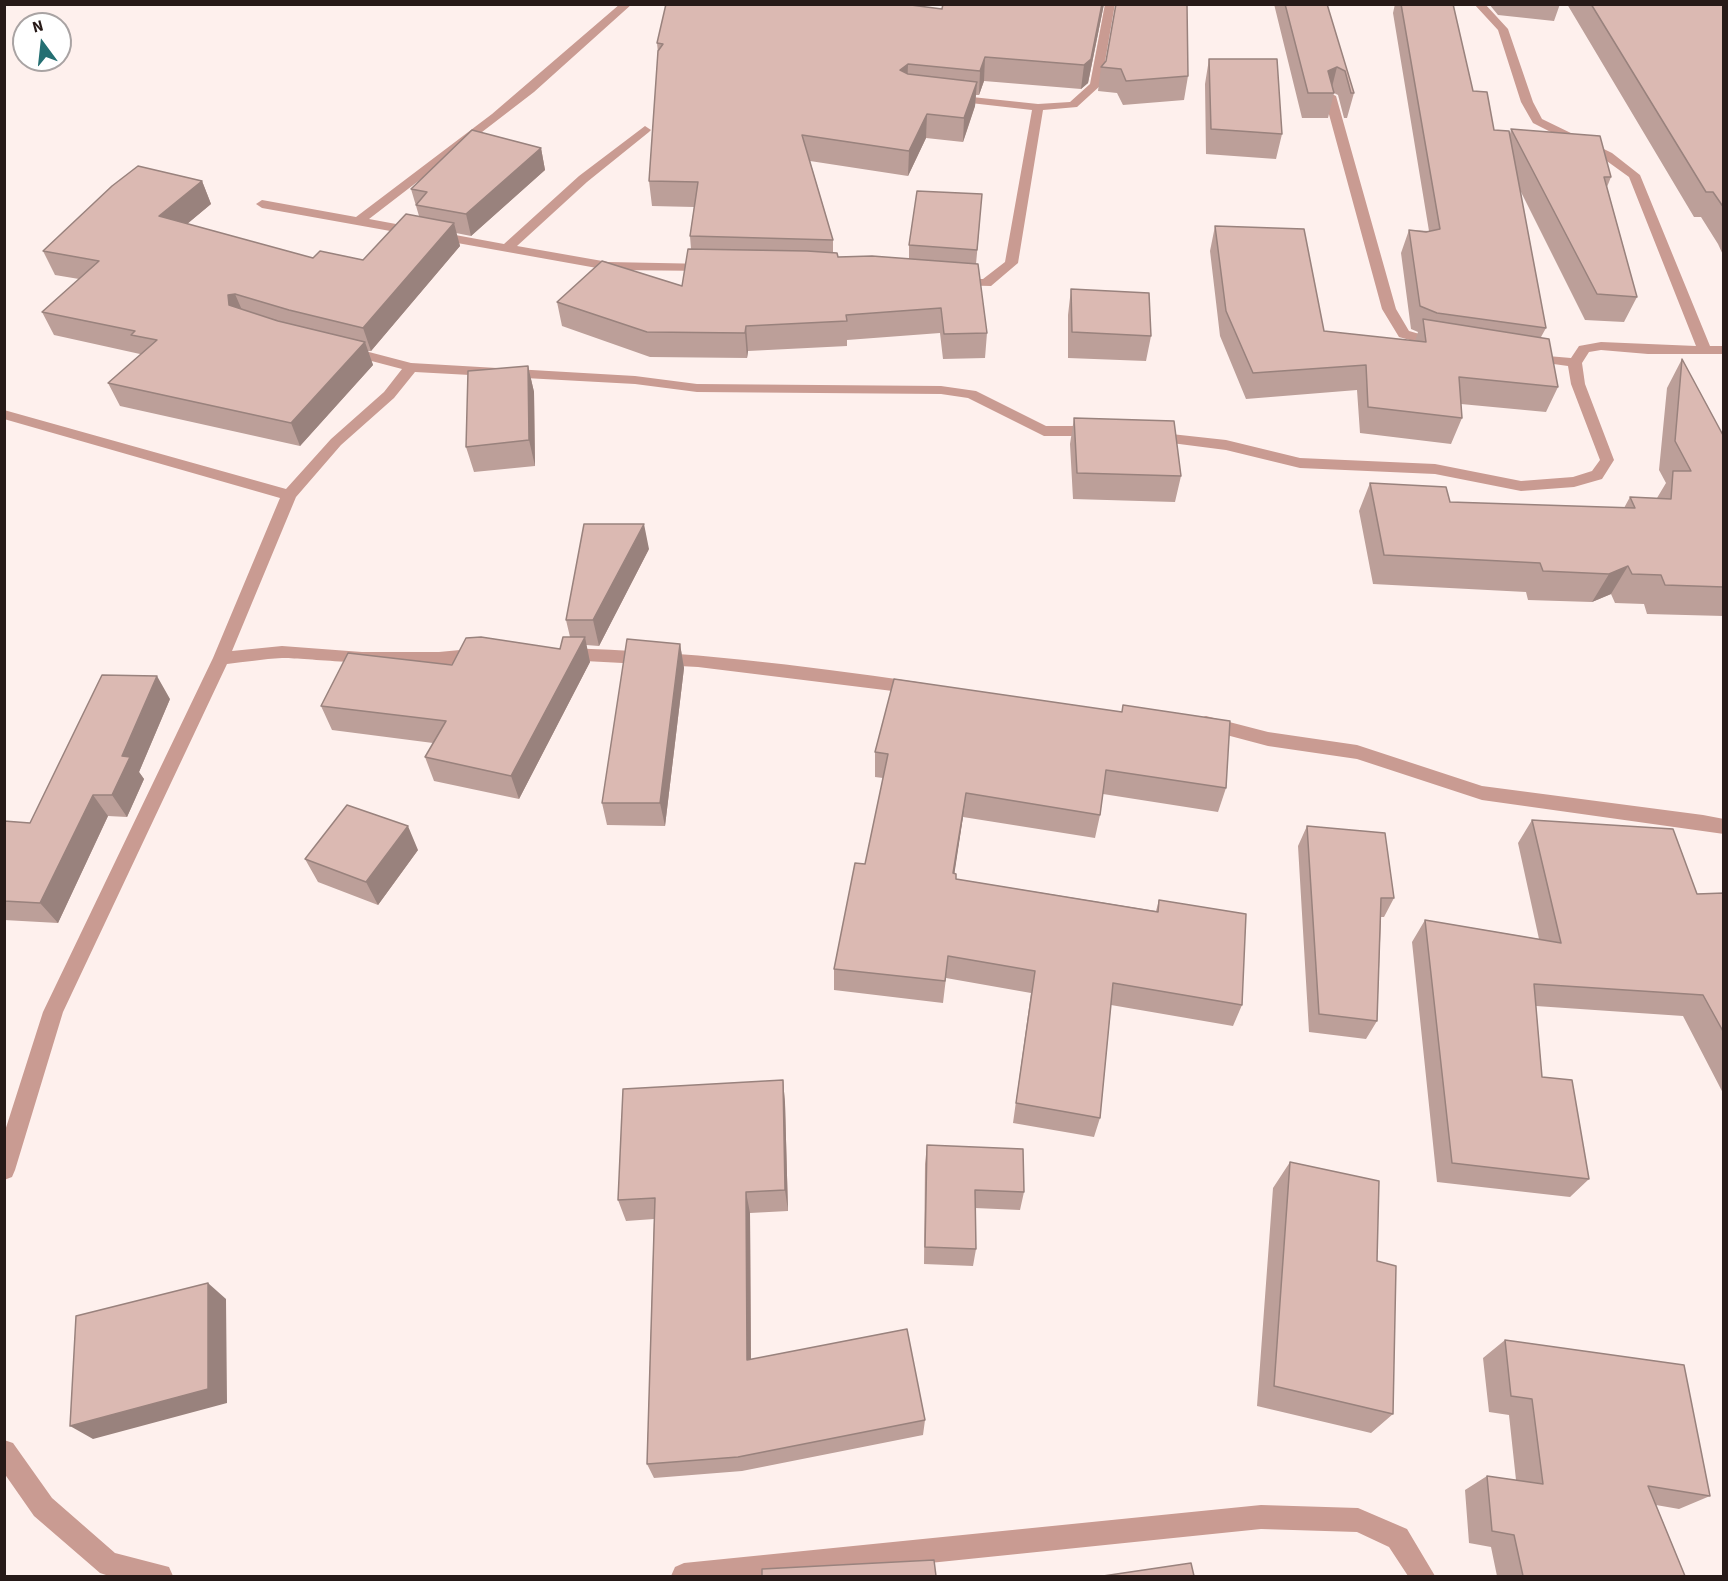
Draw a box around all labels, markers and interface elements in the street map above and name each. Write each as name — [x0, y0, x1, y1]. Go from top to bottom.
north arrow — [12, 12, 72, 72]
text: N — [30, 15, 46, 39]

